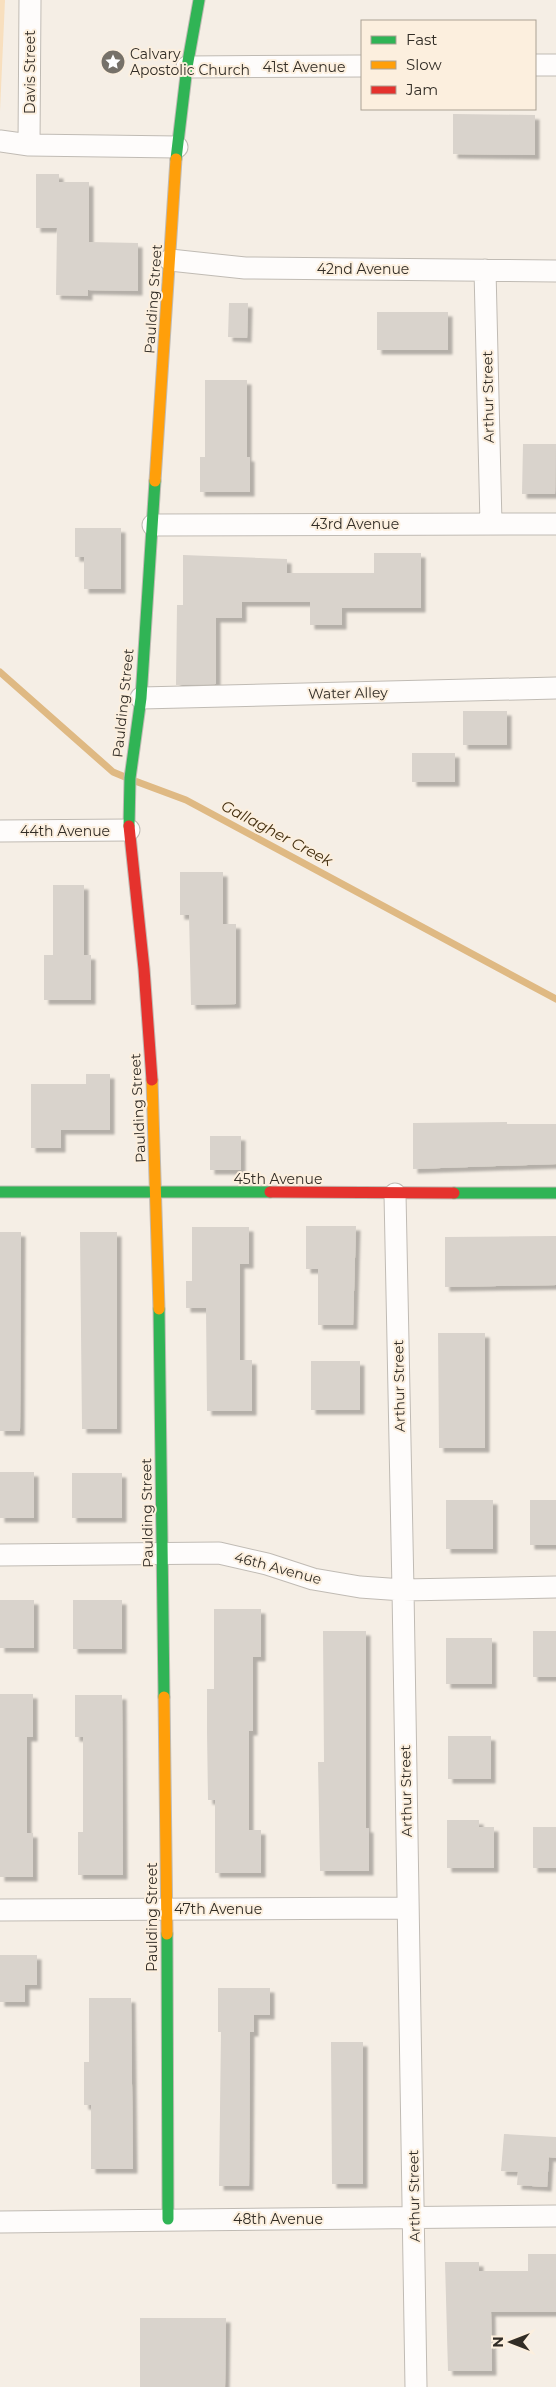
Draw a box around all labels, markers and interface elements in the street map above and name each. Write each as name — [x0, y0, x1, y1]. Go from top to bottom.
legend — [361, 20, 536, 110]
street label: Davis Street — [21, 30, 39, 114]
text: Fast — [406, 30, 437, 49]
place label: Calvary Apostolic Church — [130, 45, 250, 79]
place icon: Calvary Apostolic Church — [100, 49, 126, 75]
text: Slow — [406, 55, 442, 74]
street label: 41st Avenue — [263, 58, 345, 76]
text: Jam — [405, 80, 438, 99]
street label: Paulding Street — [140, 243, 166, 354]
street label: 42nd Avenue — [317, 260, 409, 278]
street label: Arthur Street — [478, 351, 498, 443]
street label: 43rd Avenue — [311, 515, 399, 533]
street label: Paulding Street — [108, 647, 138, 758]
street label: Water Alley — [308, 683, 388, 703]
water label: Gallagher Creek — [218, 796, 337, 871]
street label: 44th Avenue — [20, 822, 110, 840]
street label: Paulding Street — [126, 1053, 150, 1163]
street label: 45th Avenue — [234, 1170, 322, 1188]
street label: Arthur Street — [389, 1340, 409, 1432]
street label: Paulding Street — [137, 1458, 157, 1568]
street label: 46th Avenue — [232, 1548, 324, 1588]
street label: Arthur Street — [396, 1745, 416, 1837]
street label: Paulding Street — [143, 1862, 161, 1972]
street label: 47th Avenue — [174, 1900, 262, 1918]
street label: Arthur Street — [404, 2150, 424, 2242]
street label: 48th Avenue — [233, 2210, 323, 2228]
north arrow — [486, 2317, 536, 2367]
text: N — [489, 2336, 507, 2348]

